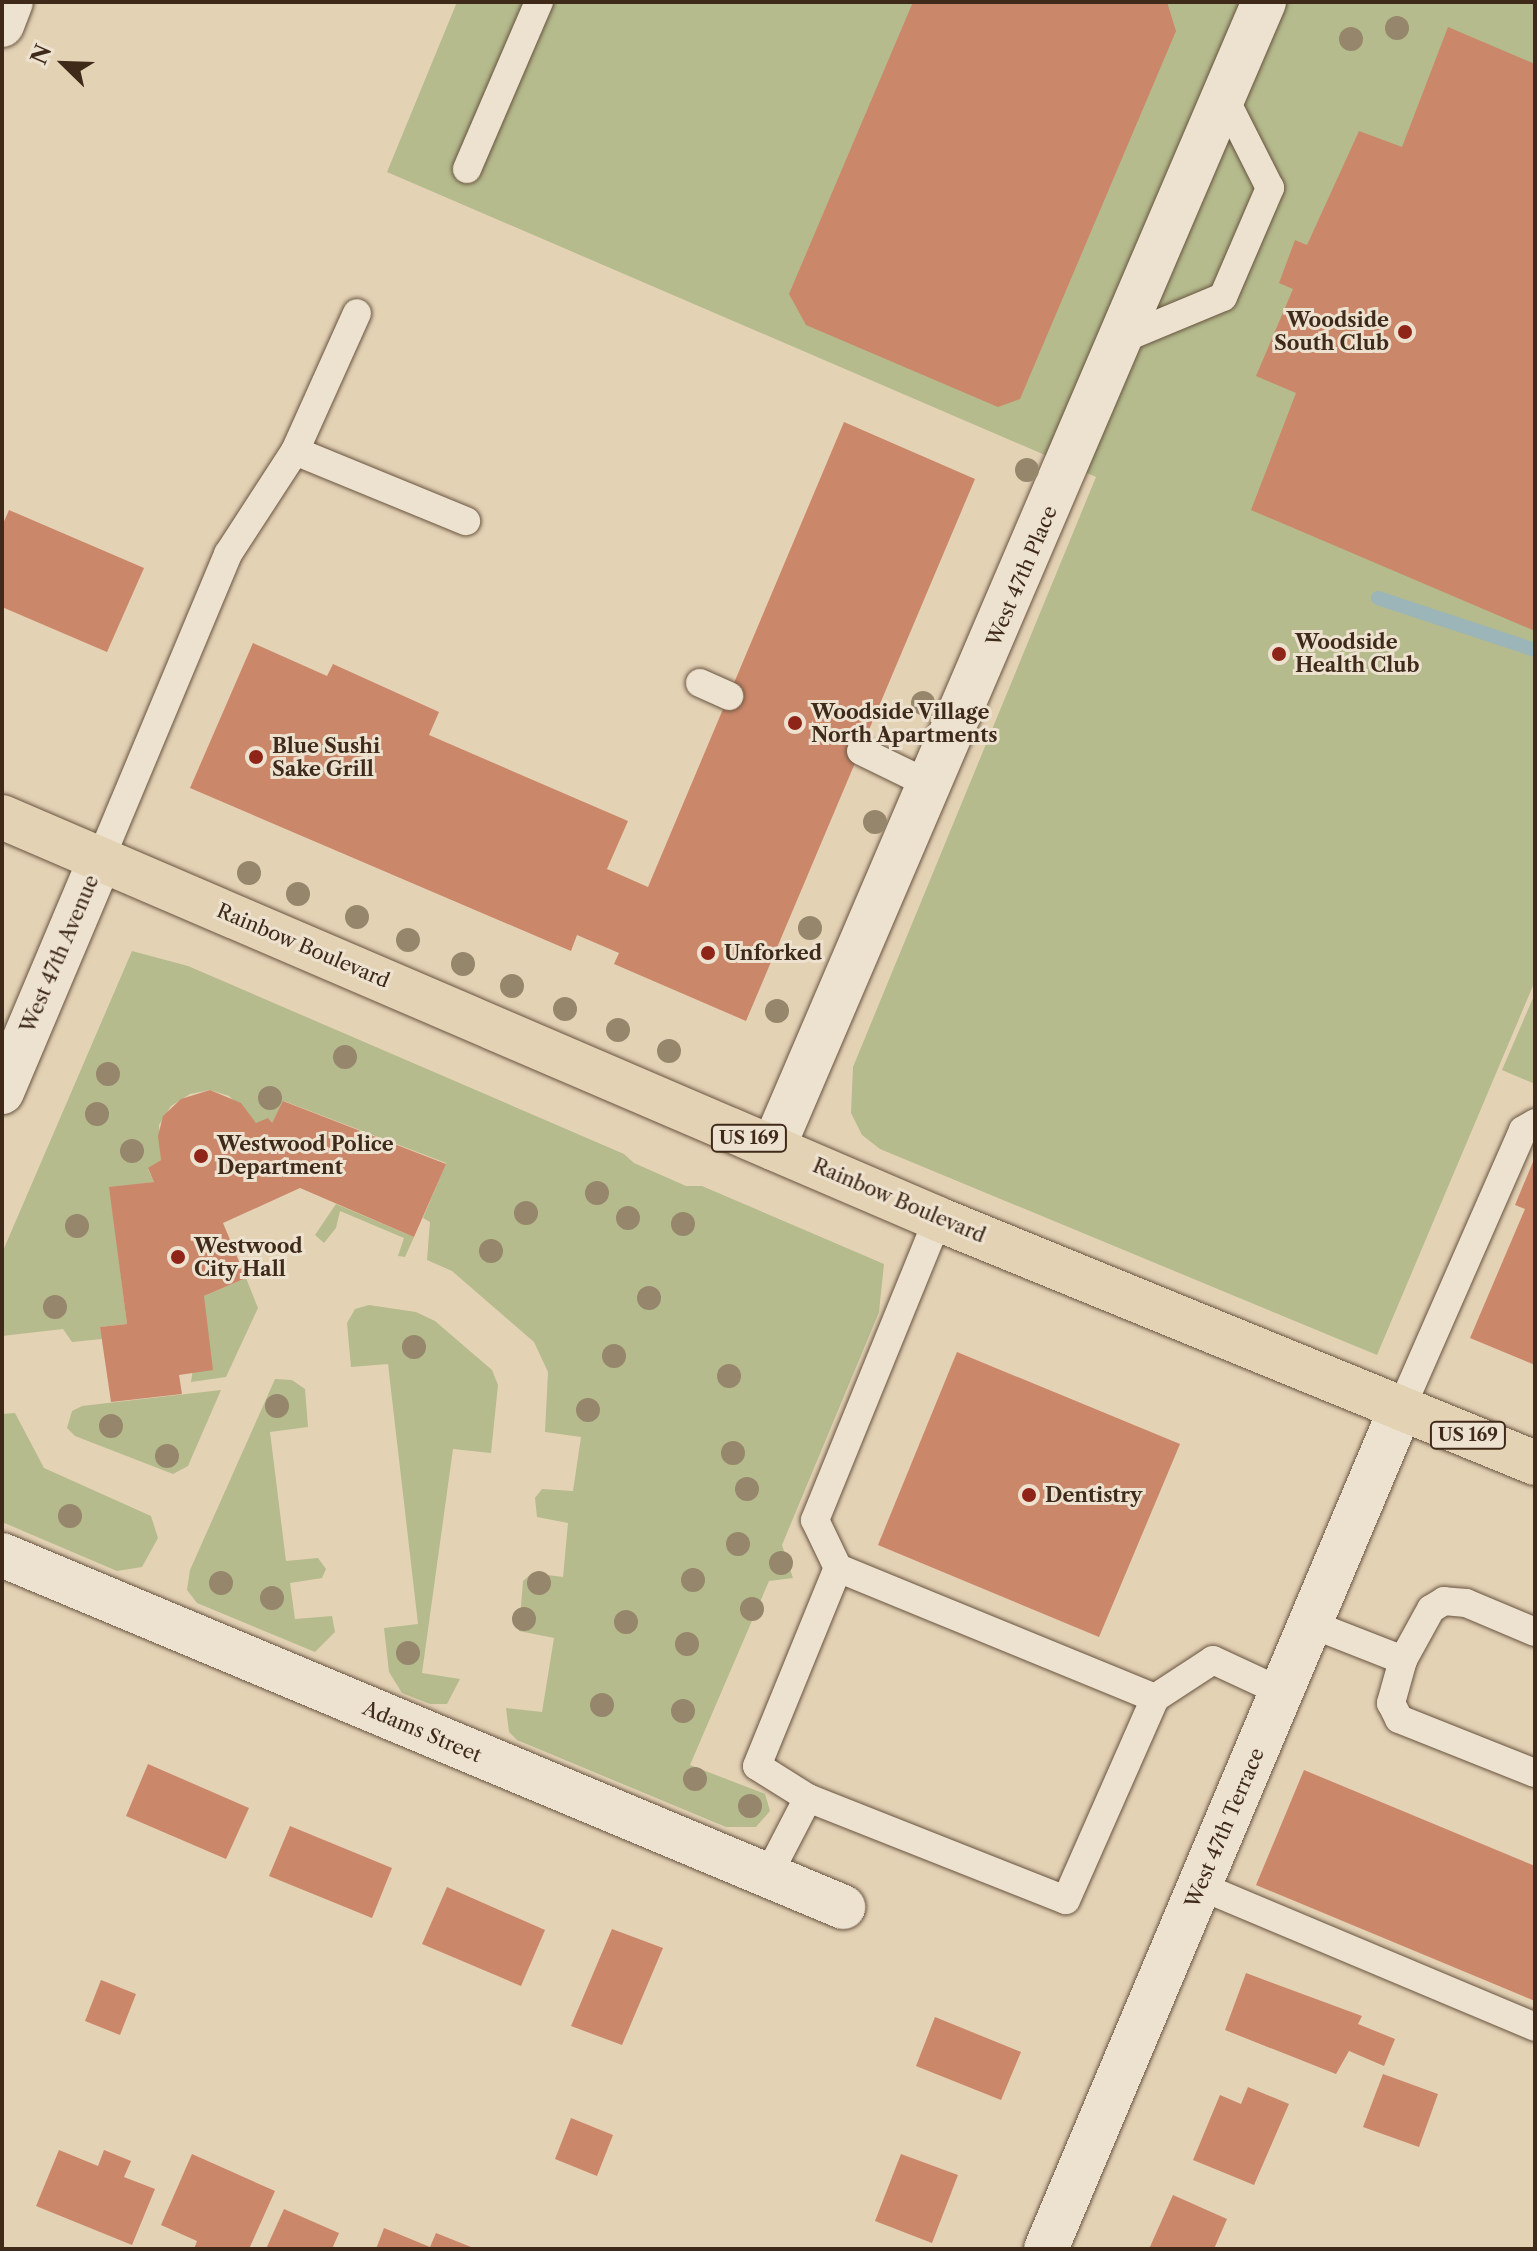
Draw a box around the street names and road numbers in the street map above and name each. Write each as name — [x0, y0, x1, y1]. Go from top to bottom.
street label: West 47th Place — [982, 502, 1062, 650]
street label: West 47th Avenue — [16, 871, 104, 1037]
street label: Rainbow Boulevard — [213, 899, 393, 993]
road number: US 169 — [709, 1124, 789, 1152]
street label: Rainbow Boulevard — [809, 1154, 989, 1248]
road number: US 169 — [1428, 1421, 1508, 1449]
street label: Adams Street — [359, 1696, 485, 1768]
street label: West 47th Terrace — [1180, 1744, 1270, 1912]

